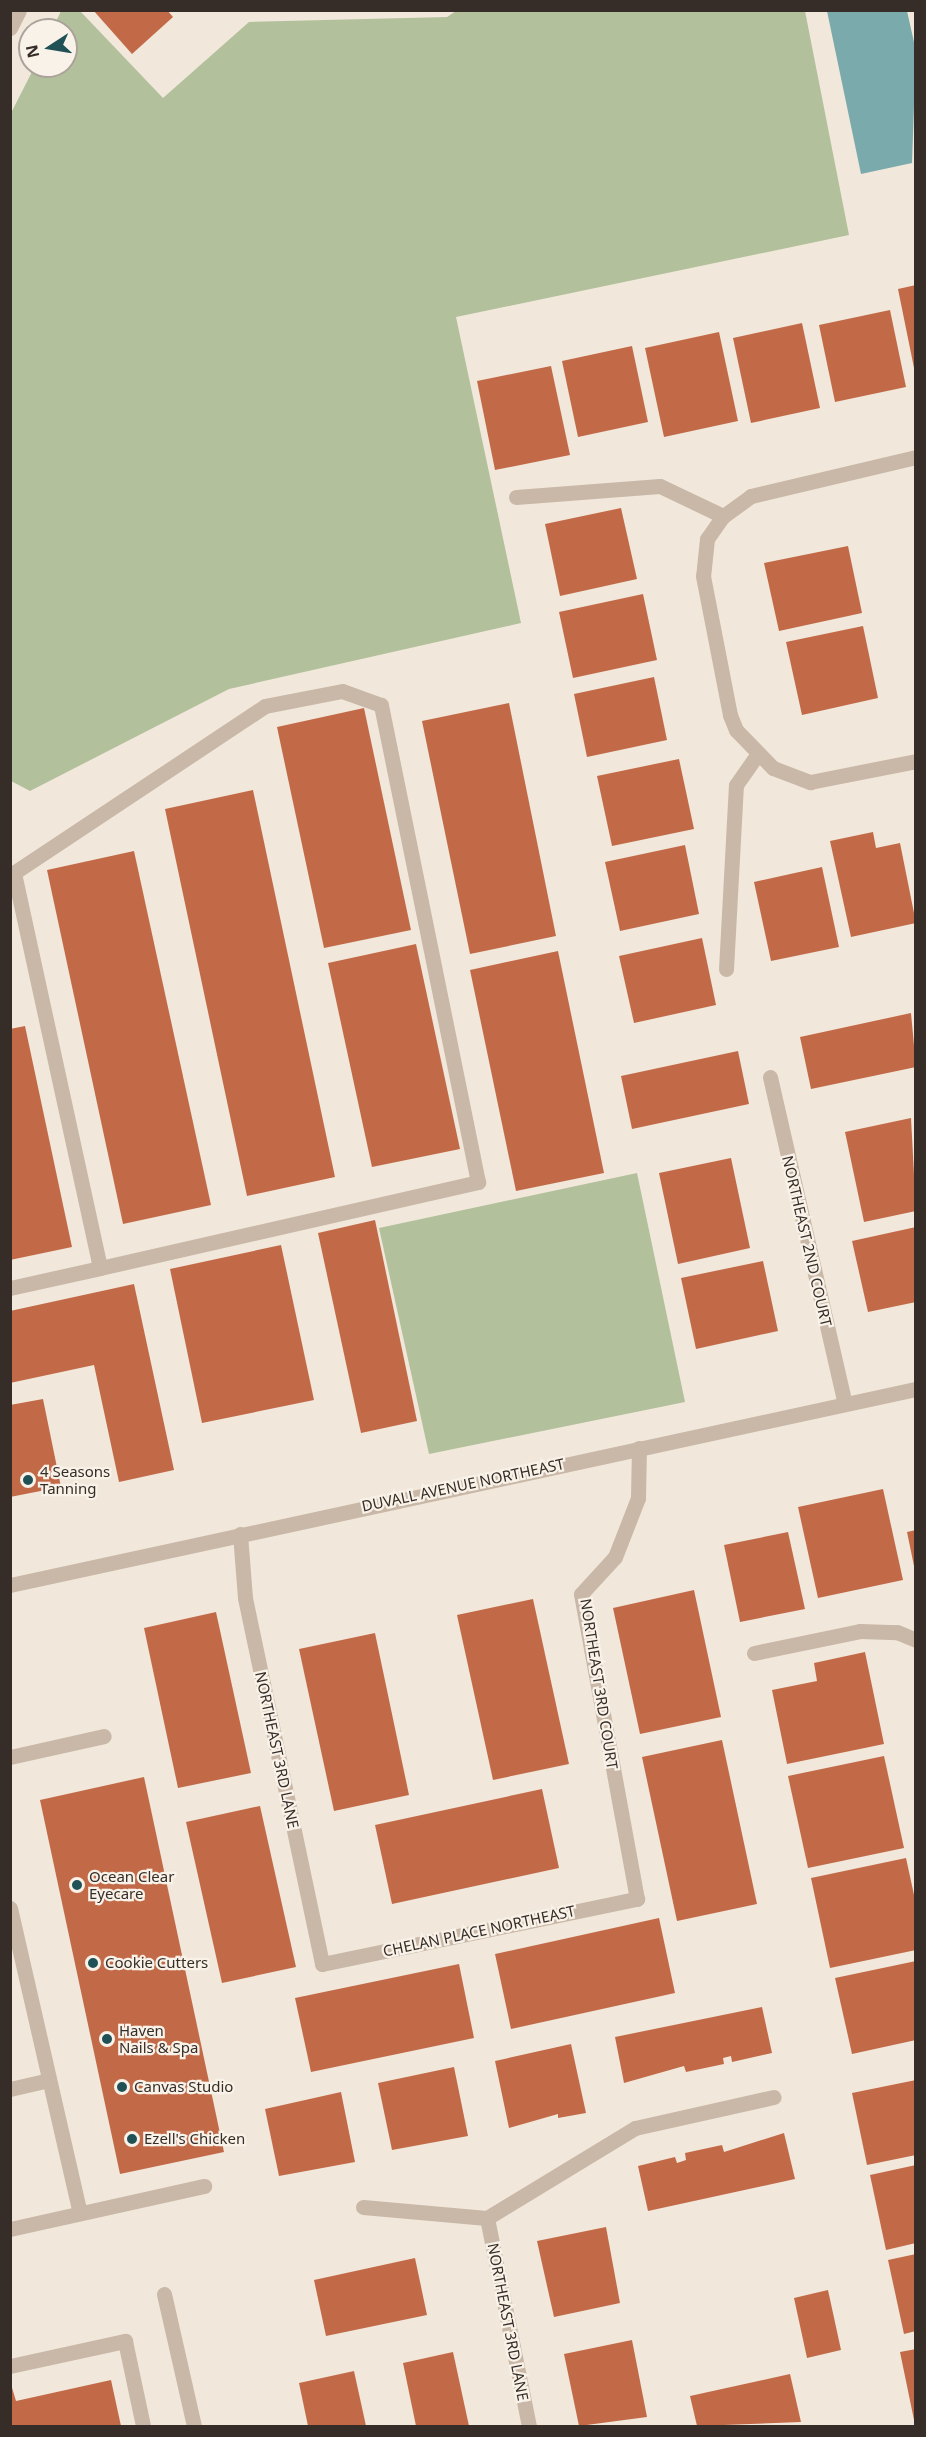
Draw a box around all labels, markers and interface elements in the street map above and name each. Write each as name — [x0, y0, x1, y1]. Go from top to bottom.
north arrow — [18, 18, 78, 78]
text: N — [20, 43, 44, 60]
street label: NORTHEAST 2ND COURT — [779, 1154, 835, 1328]
street label: DUVALL AVENUE NORTHEAST — [360, 1455, 566, 1515]
place label: 4 Seasons Tanning — [40, 1462, 110, 1497]
marker: 4 Seasons Tanning — [21, 1473, 35, 1487]
street label: NORTHEAST 3RD COURT — [577, 1597, 621, 1771]
street label: NORTHEAST 3RD LANE — [252, 1670, 302, 1830]
place label: Ocean Clear Eyecare — [89, 1867, 174, 1902]
marker: Ocean Clear Eyecare — [70, 1878, 84, 1892]
street label: CHELAN PLACE NORTHEAST — [381, 1902, 577, 1960]
place label: Cookie Cutters — [105, 1954, 208, 1972]
marker: Cookie Cutters — [86, 1956, 100, 1970]
place label: Haven Nails & Spa — [119, 2021, 198, 2056]
marker: Haven Nails & Spa — [100, 2032, 114, 2046]
place label: Canvas Studio — [134, 2078, 233, 2096]
marker: Canvas Studio — [115, 2080, 129, 2094]
place label: Ezell's Chicken — [144, 2130, 245, 2148]
marker: Ezell's Chicken — [125, 2132, 139, 2146]
street label: NORTHEAST 3RD LANE — [484, 2242, 532, 2402]

